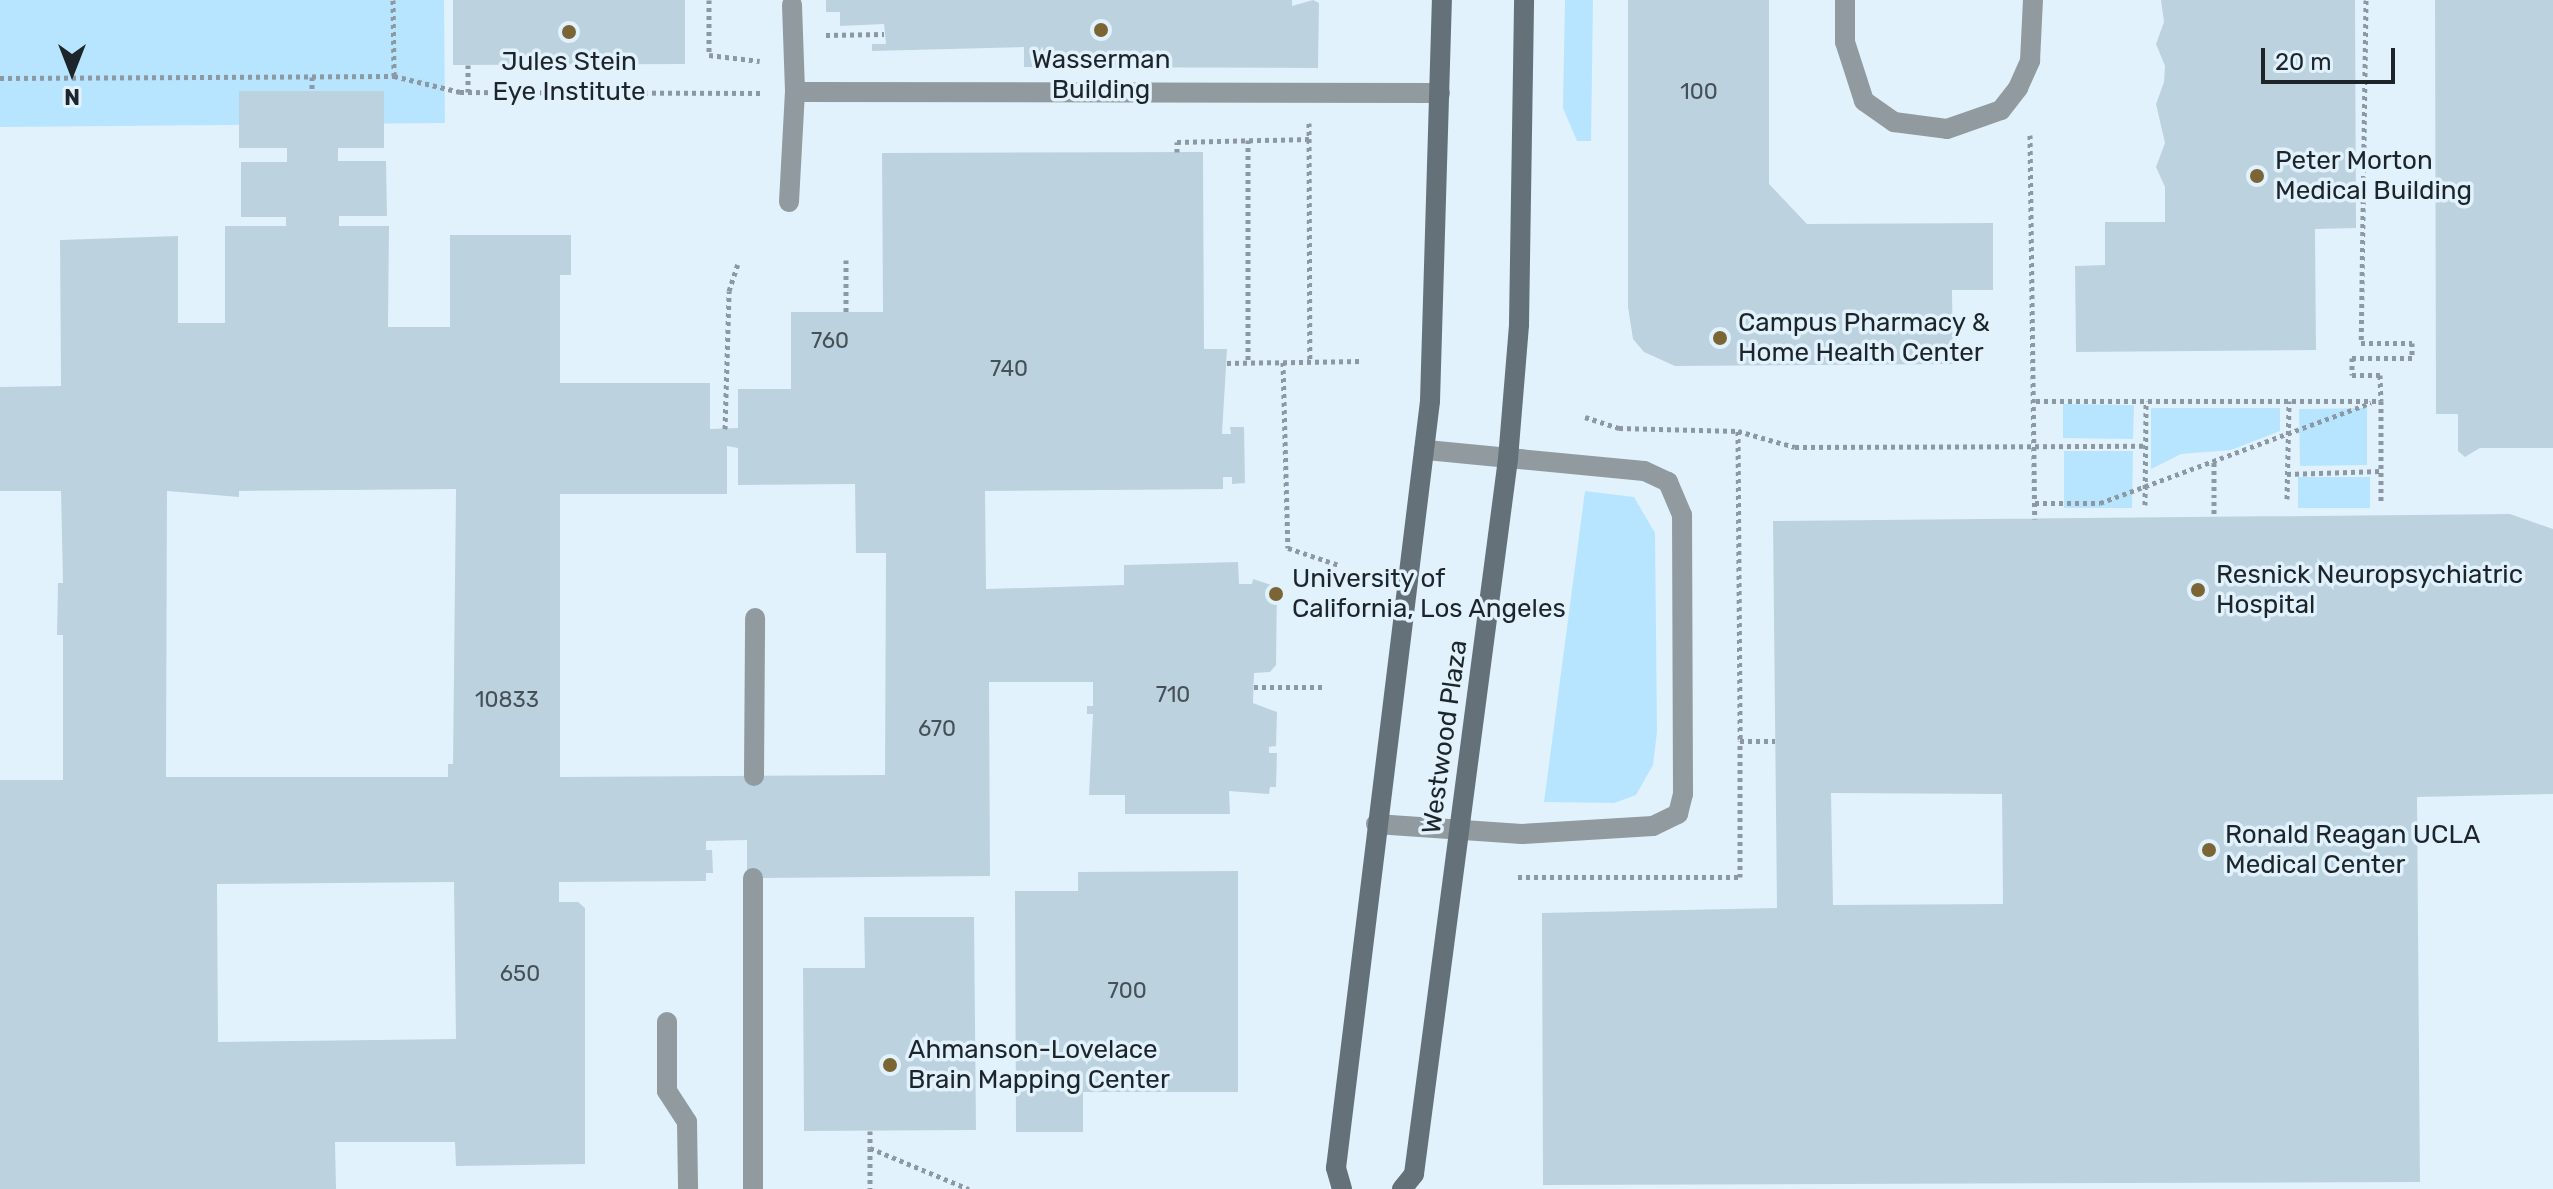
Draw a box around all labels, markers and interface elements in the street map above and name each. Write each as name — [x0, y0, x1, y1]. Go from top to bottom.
marker: Wasserman Building — [1090, 19, 1112, 41]
marker: Jules Stein Eye Institute — [558, 21, 580, 43]
north arrow — [32, 32, 112, 112]
scale bar — [2265, 32, 2399, 82]
place label: Wasserman Building — [1032, 44, 1170, 106]
place label: Jules Stein Eye Institute — [492, 46, 646, 108]
text: 20 m — [2275, 48, 2332, 76]
house number: 100 — [1680, 79, 1718, 105]
text: N — [64, 83, 80, 110]
place label: Peter Morton Medical Building — [2275, 145, 2472, 206]
marker: Peter Morton Medical Building — [2246, 165, 2268, 187]
place label: Campus Pharmacy & Home Health Center — [1738, 307, 1991, 368]
marker: Campus Pharmacy & Home Health Center — [1709, 327, 1731, 349]
house number: 760 — [811, 328, 849, 354]
house number: 740 — [990, 356, 1028, 382]
place label: Resnick Neuropsychiatric Hospital — [2216, 559, 2523, 620]
place label: University of California, Los Angeles — [1292, 563, 1566, 624]
marker: Resnick Neuropsychiatric Hospital — [2187, 579, 2209, 601]
marker: University of California, Los Angeles — [1267, 585, 1285, 603]
street label: Westwood Plaza — [1416, 638, 1474, 836]
house number: 710 — [1156, 682, 1190, 708]
house number: 10833 — [475, 687, 539, 713]
house number: 670 — [918, 716, 956, 742]
place label: Ronald Reagan UCLA Medical Center — [2225, 819, 2480, 880]
marker: Ronald Reagan UCLA Medical Center — [2200, 841, 2218, 859]
house number: 650 — [500, 961, 540, 987]
house number: 700 — [1107, 978, 1147, 1004]
place label: Ahmanson-Lovelace Brain Mapping Center — [908, 1034, 1170, 1096]
marker: Ahmanson-Lovelace Brain Mapping Center — [879, 1054, 901, 1076]

